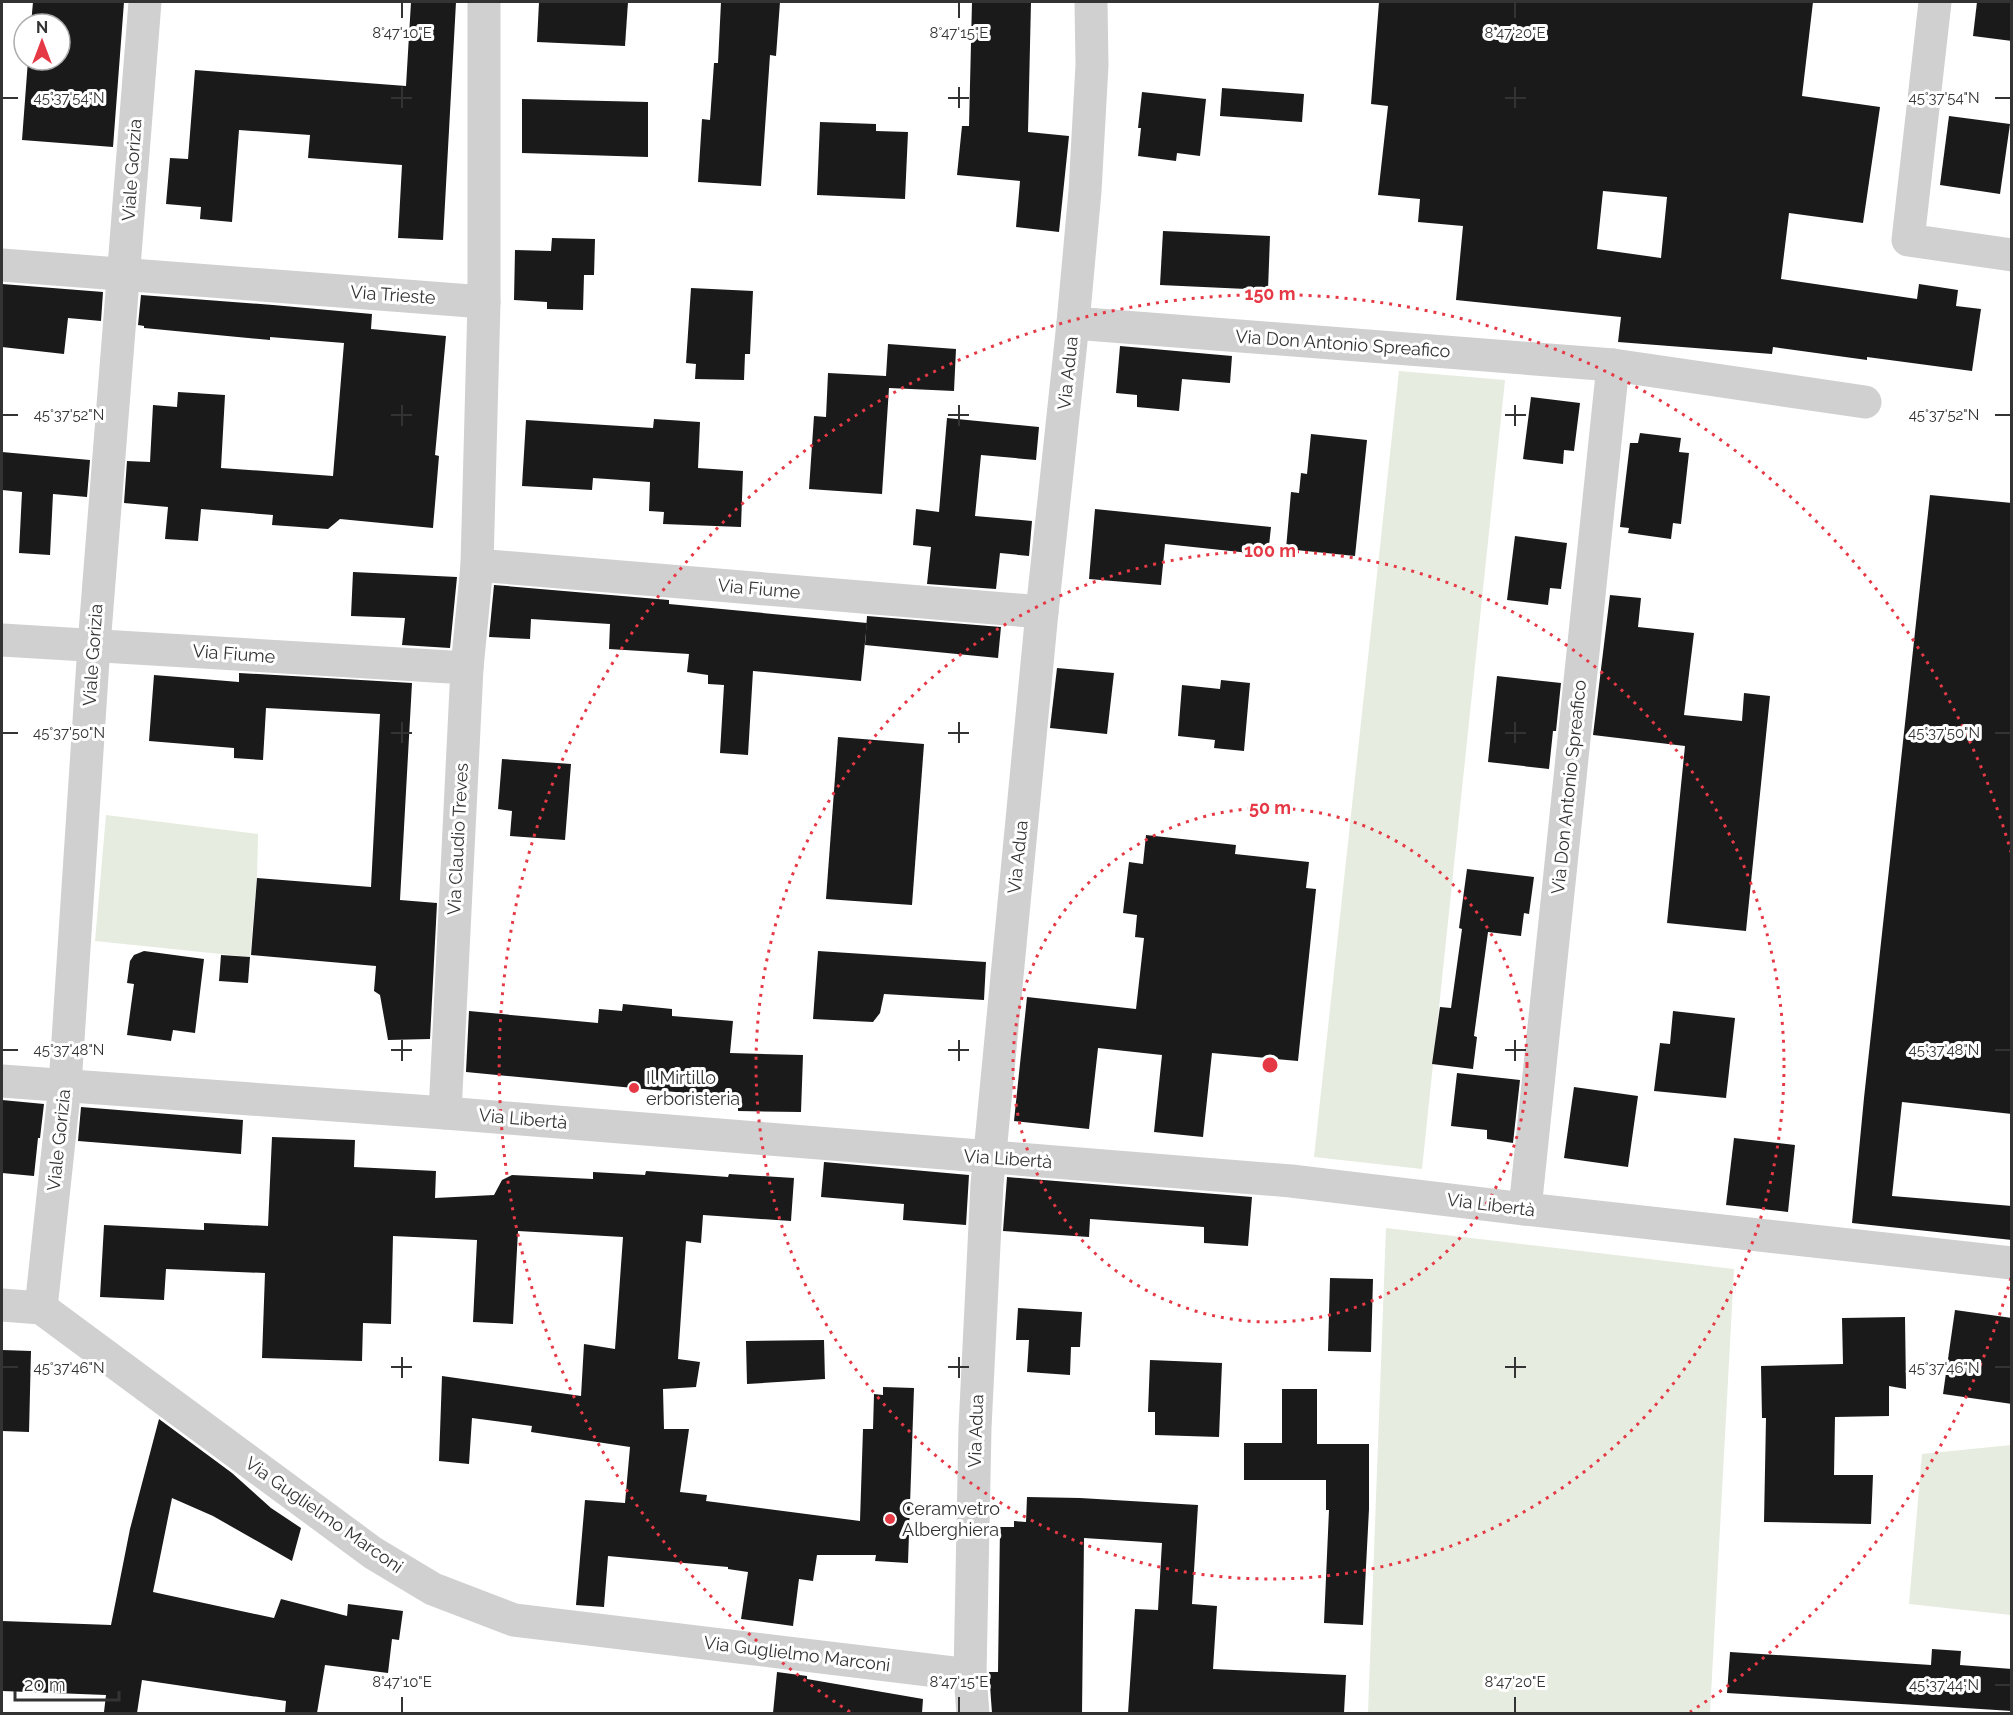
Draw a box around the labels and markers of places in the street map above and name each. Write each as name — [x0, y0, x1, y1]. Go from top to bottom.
centre of rings — [1260, 1055, 1280, 1075]
place label: Il Mirtillo erboristeria — [646, 1067, 740, 1109]
marker: Il Mirtillo erboristeria — [627, 1081, 641, 1095]
place label: Ceramvetro Alberghiera — [902, 1498, 1000, 1540]
marker: Ceramvetro Alberghiera — [883, 1512, 897, 1526]

